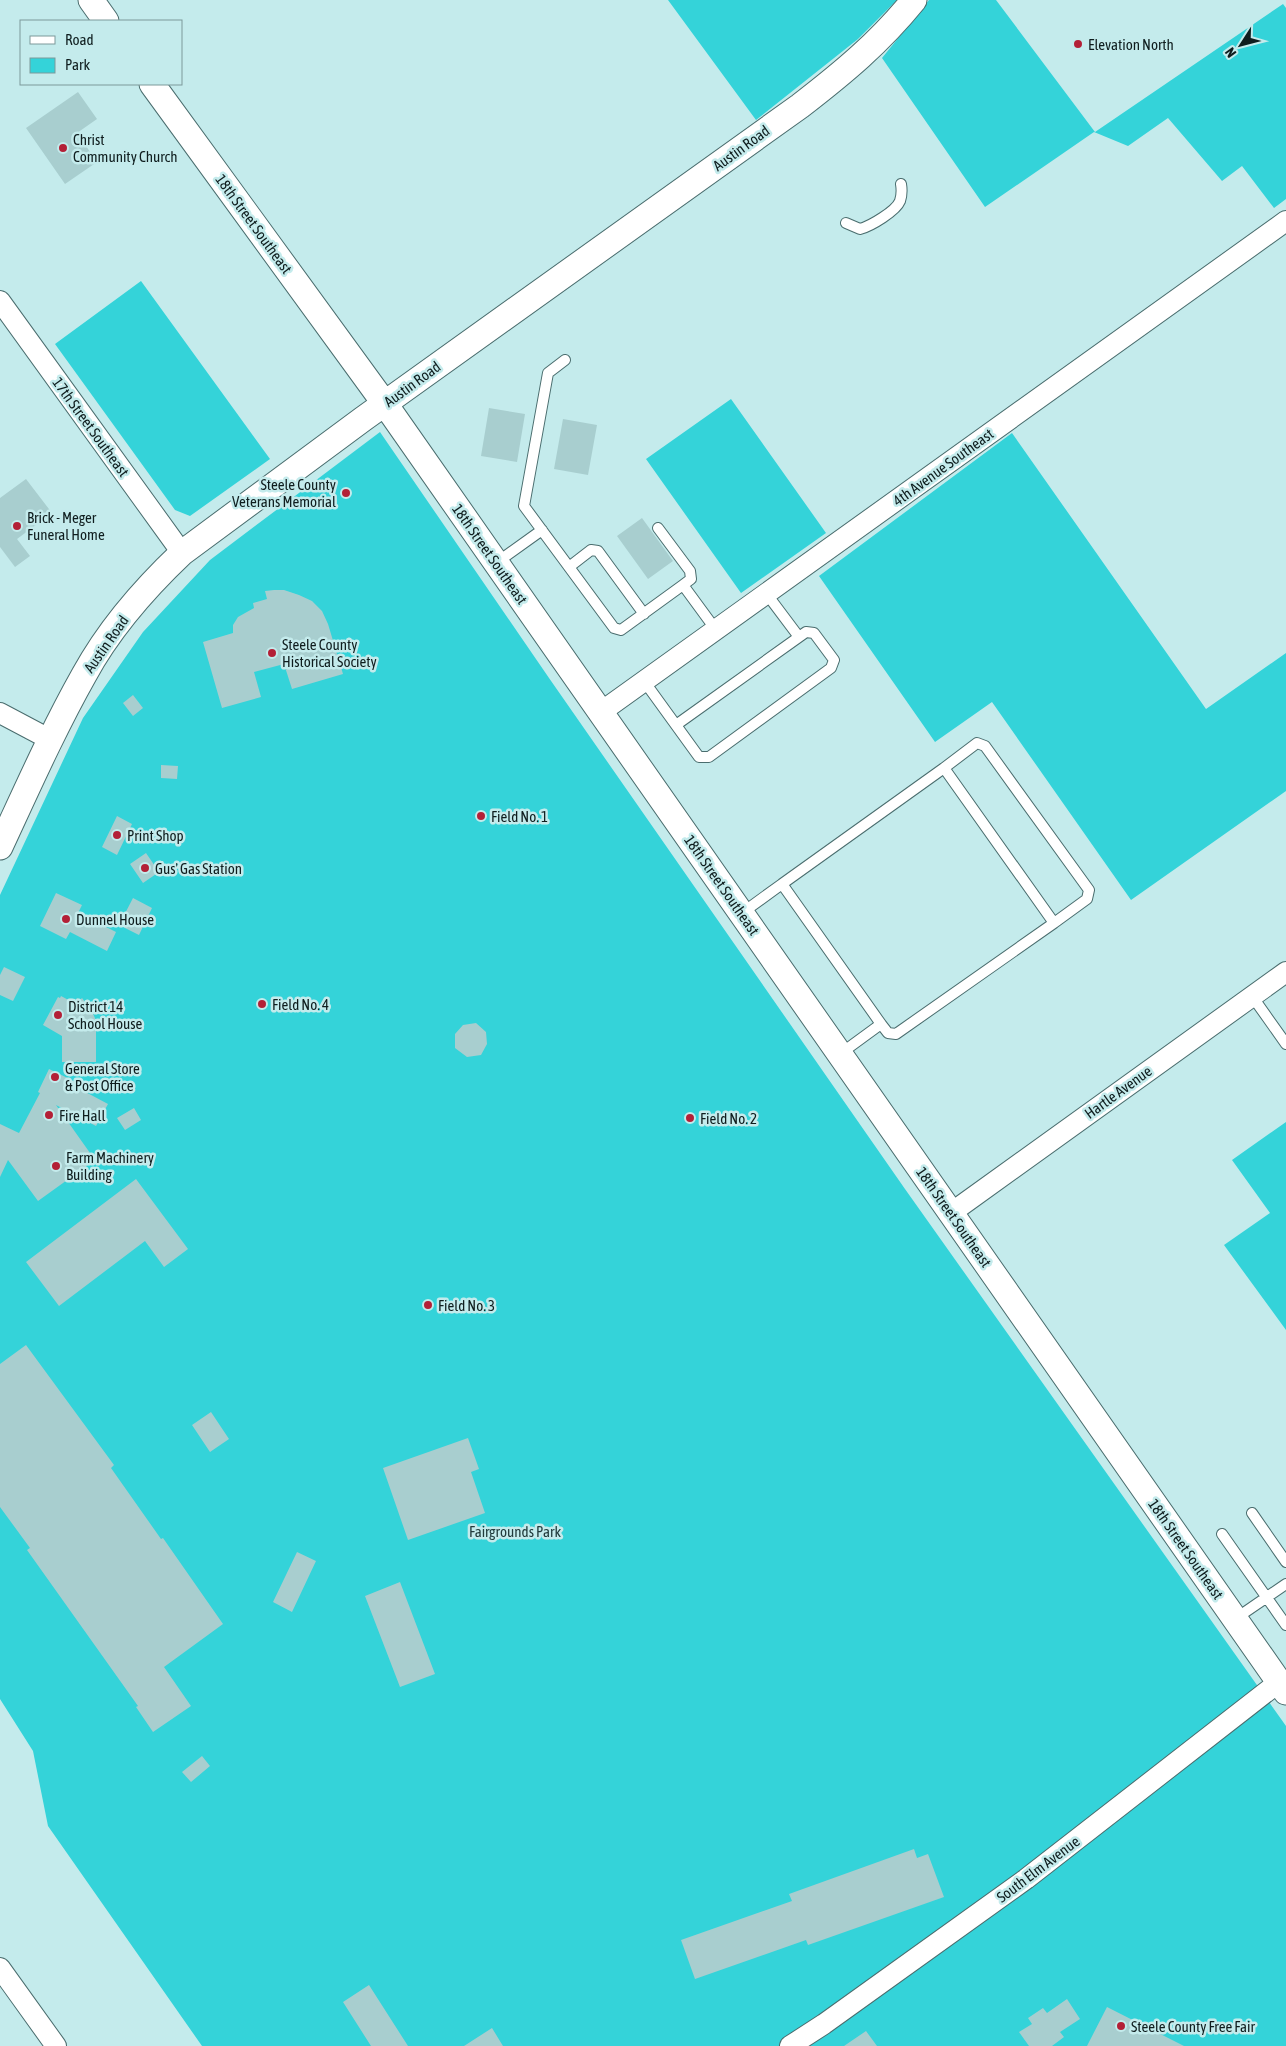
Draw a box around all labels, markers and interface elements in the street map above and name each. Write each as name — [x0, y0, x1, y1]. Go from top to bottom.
legend — [20, 20, 182, 85]
north arrow — [1216, 20, 1266, 70]
text: Road — [65, 31, 94, 48]
place label: Elevation North — [1088, 36, 1174, 53]
marker: Elevation North — [1072, 38, 1084, 50]
text: N — [1222, 45, 1239, 61]
text: Park — [65, 56, 90, 73]
street label: Austin Road — [709, 122, 773, 174]
place label: Christ Community Church — [73, 131, 177, 165]
marker: Christ Community Church — [57, 142, 69, 154]
street label: 18th Street Southeast — [212, 171, 296, 277]
street label: Austin Road — [380, 358, 444, 410]
street label: 17th Street Southeast — [49, 374, 133, 480]
street label: 4th Avenue Southeast — [890, 425, 996, 509]
place label: Steele County Veterans Memorial — [232, 476, 336, 510]
marker: Steele County Veterans Memorial — [340, 487, 352, 499]
street label: 18th Street Southeast — [449, 501, 531, 607]
place label: Brick - Meger Funeral Home — [27, 509, 105, 543]
marker: Brick - Meger Funeral Home — [11, 520, 23, 532]
street label: Austin Road — [80, 612, 132, 676]
place label: Steele County Historical Society — [282, 636, 377, 670]
marker: Steele County Historical Society — [266, 647, 278, 659]
place label: Field No. 1 — [491, 808, 548, 825]
marker: Field No. 1 — [475, 810, 487, 822]
place label: Print Shop — [127, 827, 184, 844]
marker: Print Shop — [111, 829, 123, 841]
street label: 18th Street Southeast — [681, 832, 763, 938]
place label: Gus' Gas Station — [155, 860, 242, 877]
marker: Gus' Gas Station — [139, 862, 151, 874]
place label: Dunnel House — [76, 911, 154, 928]
marker: Dunnel House — [60, 913, 72, 925]
place label: Field No. 4 — [272, 996, 329, 1013]
place label: District 14 School House — [68, 998, 143, 1032]
marker: Field No. 4 — [256, 998, 268, 1010]
marker: District 14 School House — [52, 1009, 64, 1021]
place label: General Store & Post Office — [65, 1060, 140, 1094]
street label: Hartle Avenue — [1081, 1062, 1155, 1122]
marker: General Store & Post Office — [49, 1071, 61, 1083]
place label: Fire Hall — [59, 1107, 105, 1124]
marker: Fire Hall — [43, 1109, 55, 1121]
place label: Field No. 2 — [700, 1110, 757, 1127]
marker: Field No. 2 — [684, 1112, 696, 1124]
place label: Farm Machinery Building — [66, 1149, 154, 1183]
marker: Farm Machinery Building — [50, 1160, 62, 1172]
street label: 18th Street Southeast — [913, 1164, 995, 1270]
place label: Field No. 3 — [438, 1297, 495, 1314]
marker: Field No. 3 — [422, 1299, 434, 1311]
street label: 18th Street Southeast — [1145, 1496, 1227, 1602]
park label: Fairgrounds Park — [469, 1523, 561, 1540]
street label: South Elm Avenue — [993, 1832, 1083, 1906]
place label: Steele County Free Fair — [1131, 2018, 1256, 2035]
marker: Steele County Free Fair — [1115, 2020, 1127, 2032]

